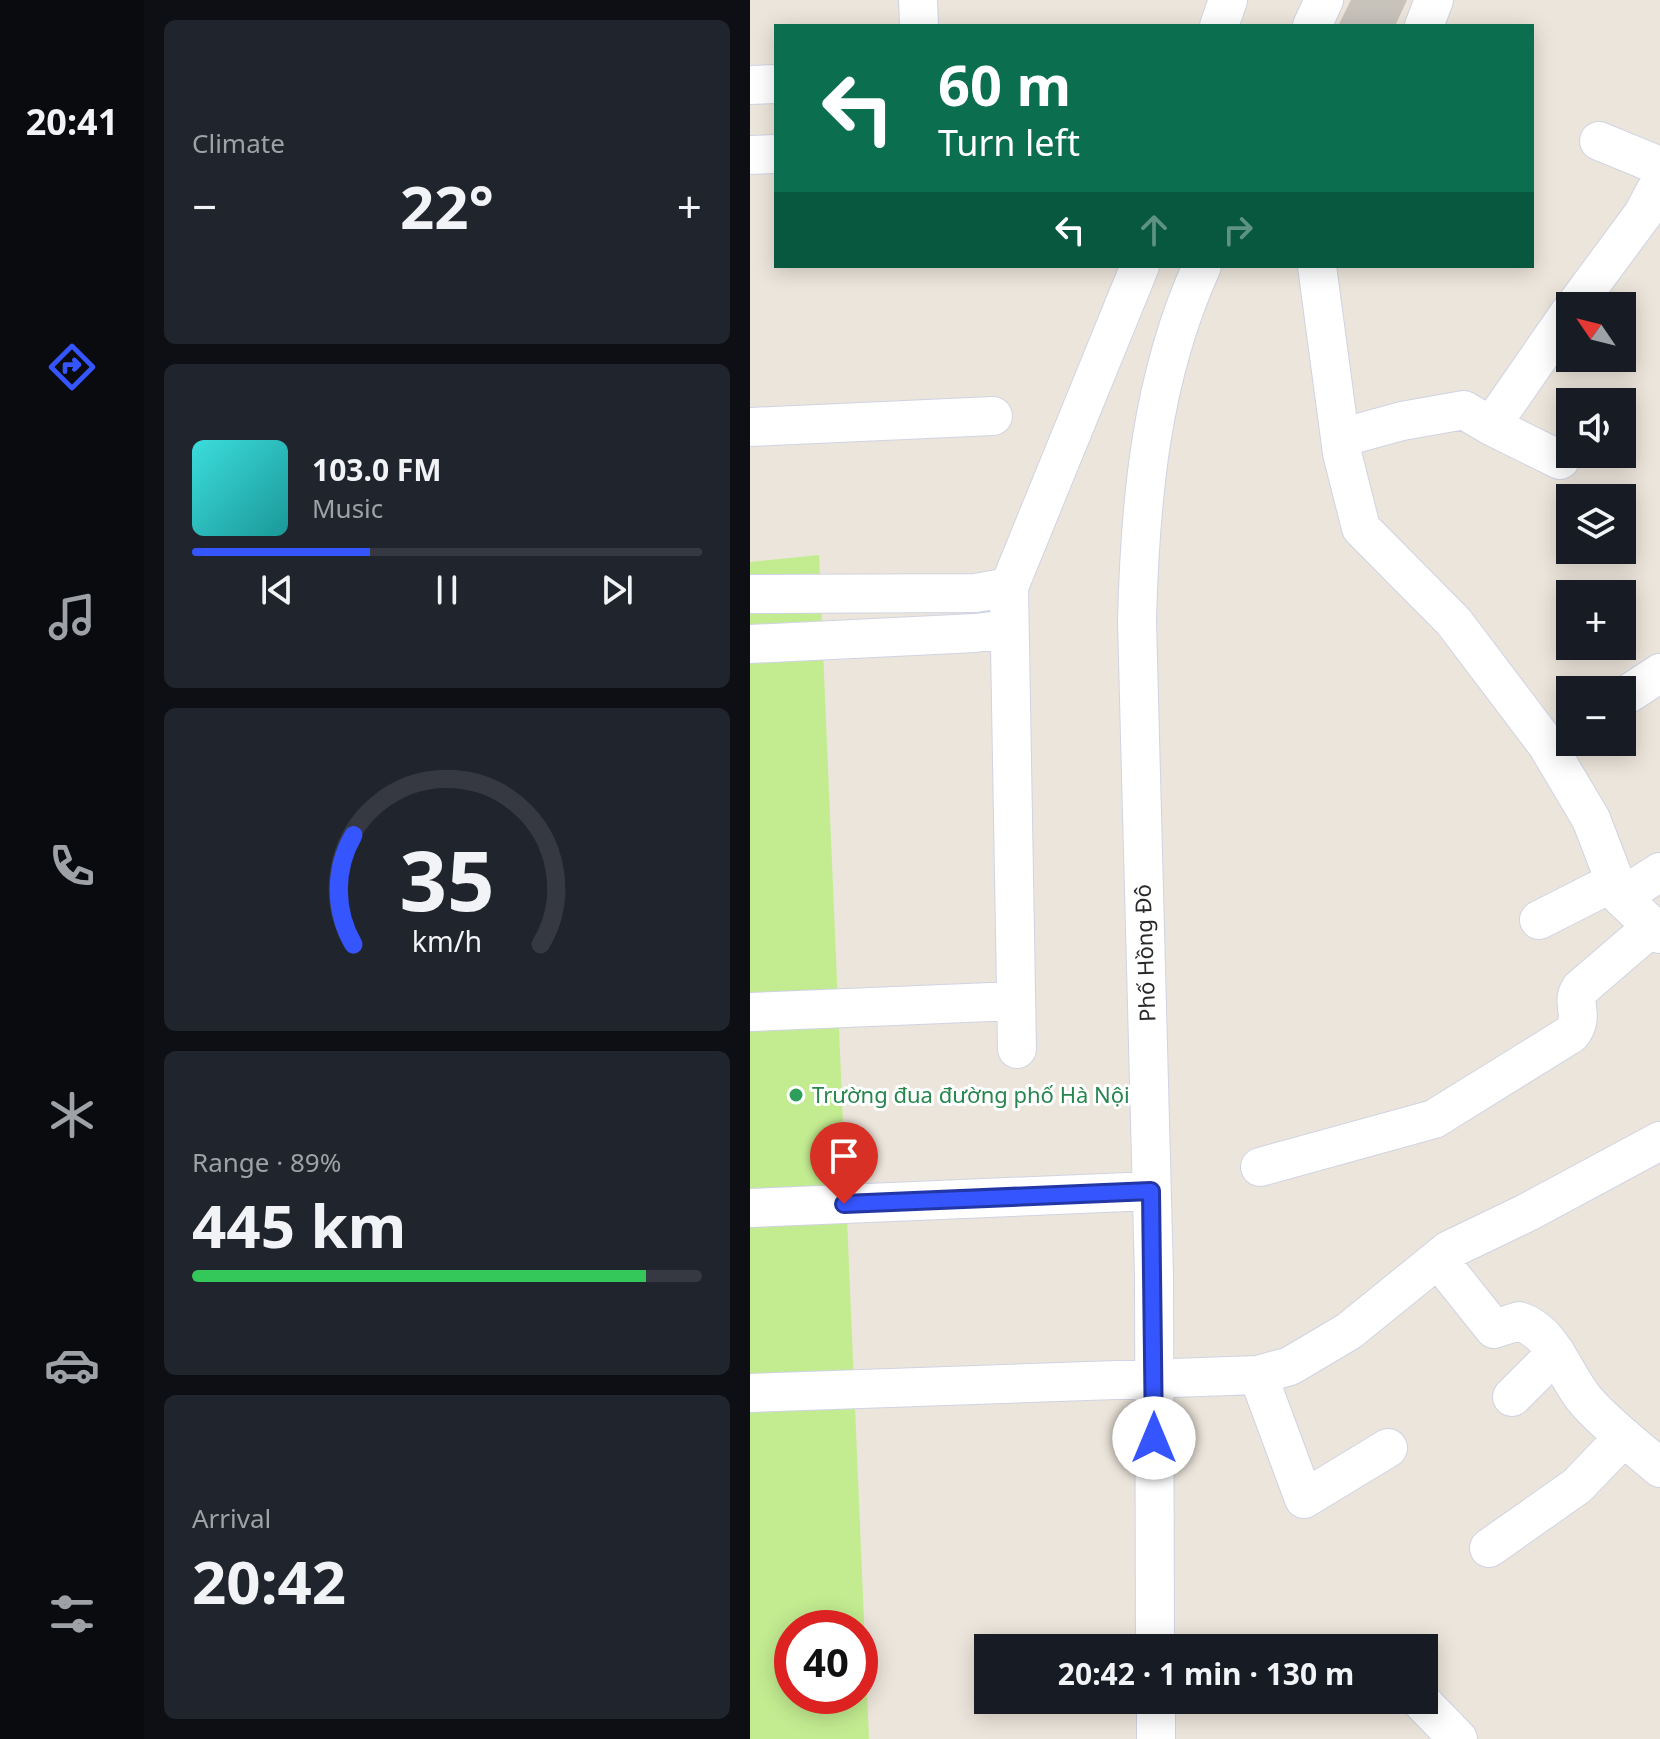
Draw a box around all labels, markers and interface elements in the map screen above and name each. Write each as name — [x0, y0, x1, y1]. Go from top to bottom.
text: 60 m — [938, 46, 1071, 122]
icon: left — [806, 56, 910, 160]
text: 20:41 — [26, 97, 118, 146]
text: Turn left — [938, 118, 1080, 167]
text: Climate — [192, 125, 285, 161]
text: 22° — [400, 165, 494, 247]
text: − — [192, 176, 217, 236]
text: + — [677, 176, 702, 236]
icon: left — [1048, 208, 1092, 252]
icon: ahead — [1132, 208, 1176, 252]
icon: right — [1216, 208, 1260, 252]
north arrow — [1556, 292, 1636, 372]
map controls — [1556, 292, 1636, 756]
icon: directions — [44, 339, 100, 395]
button: sound — [1556, 388, 1636, 468]
text: 103.0 FM — [312, 449, 442, 490]
button: layers — [1556, 484, 1636, 564]
text: Music — [312, 490, 383, 526]
icon: previous — [255, 568, 299, 612]
icon: pause — [425, 568, 469, 612]
icon: next — [595, 568, 639, 612]
button: + — [1556, 580, 1636, 660]
icon: music — [44, 589, 100, 645]
button: − — [1556, 676, 1636, 756]
text: 35 — [399, 822, 495, 935]
icon: phone — [44, 838, 100, 894]
street label: Phố Hồng Đô — [1127, 884, 1161, 1022]
text: km/h — [412, 922, 482, 961]
place label: Trường đua đường phố Hà Nội — [812, 1079, 1130, 1109]
marker: Trường đua đường phố Hà Nội — [787, 1086, 805, 1104]
icon: climate — [44, 1087, 100, 1143]
pin — [810, 1122, 878, 1204]
icon: arrive — [822, 1134, 866, 1178]
text: Range · 89% — [192, 1144, 341, 1180]
text: 445 km — [192, 1184, 406, 1266]
icon: car — [44, 1337, 100, 1393]
position arrow — [1112, 1396, 1196, 1480]
text: Arrival — [192, 1500, 271, 1536]
text: 20:42 — [192, 1540, 346, 1622]
icon: filters — [44, 1586, 100, 1642]
speed limit sign: 40 — [774, 1610, 878, 1714]
text: 20:42 · 1 min · 130 m — [1058, 1653, 1354, 1694]

